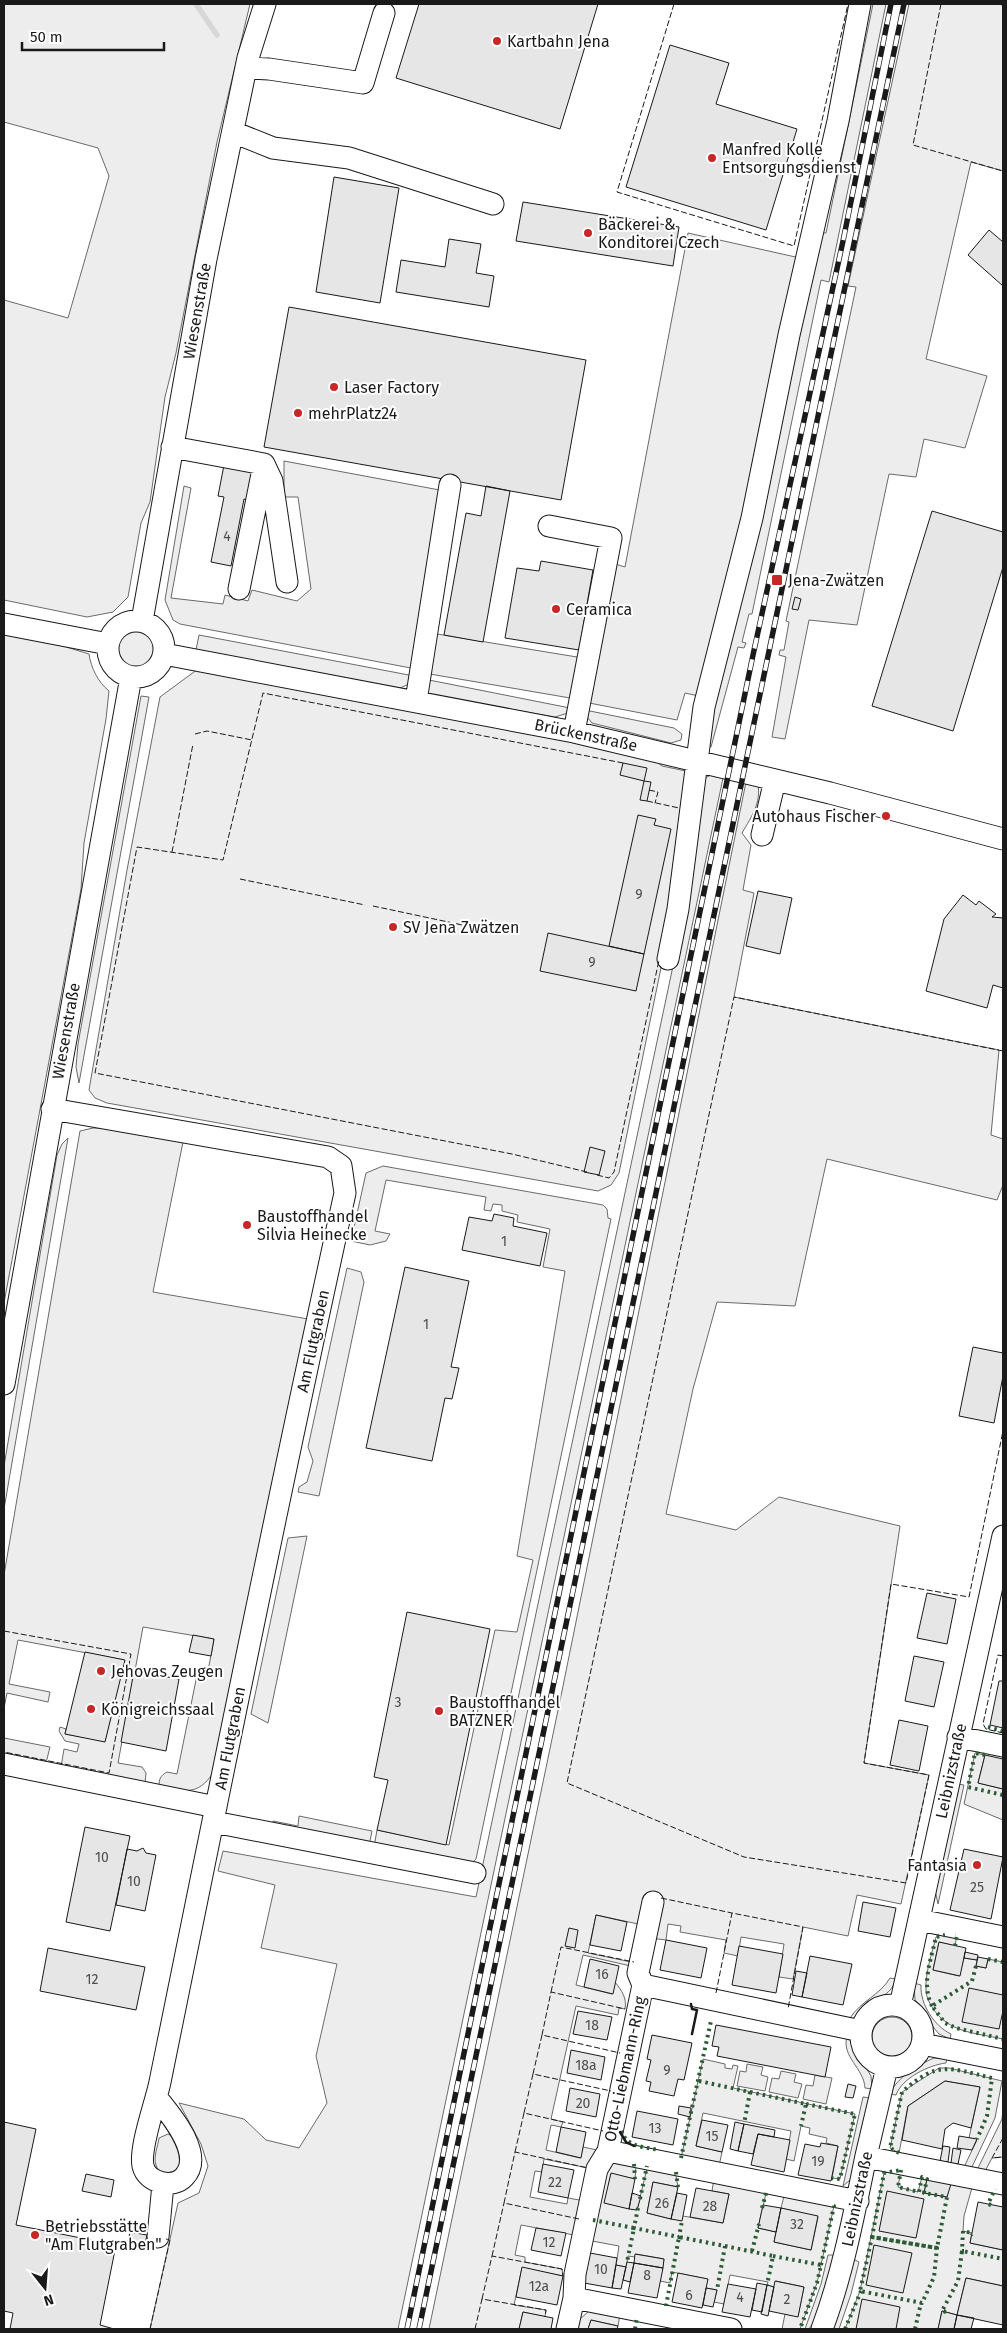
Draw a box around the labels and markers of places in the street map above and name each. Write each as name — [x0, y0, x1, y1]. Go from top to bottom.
place label: Kartbahn Jena — [507, 32, 610, 51]
marker: Kartbahn Jena — [491, 35, 503, 47]
place label: Manfred Kolle Entsorgungsdienst — [722, 140, 856, 177]
marker: Manfred Kolle Entsorgungsdienst — [706, 152, 718, 164]
place label: Bäckerei & Konditorei Czech — [598, 215, 720, 252]
marker: Bäckerei & Konditorei Czech — [582, 227, 594, 239]
place label: Laser Factory — [344, 378, 439, 397]
marker: Laser Factory — [328, 381, 340, 393]
place label: mehrPlatz24 — [308, 404, 398, 423]
marker: mehrPlatz24 — [292, 407, 304, 419]
place label: Jena-Zwätzen — [788, 571, 884, 590]
marker: Jena-Zwätzen — [770, 573, 784, 587]
place label: Ceramica — [566, 600, 632, 619]
marker: Ceramica — [550, 603, 562, 615]
place label: Autohaus Fischer — [752, 807, 877, 826]
marker: Autohaus Fischer — [880, 810, 892, 822]
place label: SV Jena Zwätzen — [403, 918, 519, 937]
marker: SV Jena Zwätzen — [387, 921, 399, 933]
place label: Baustoffhandel Silvia Heinecke — [257, 1207, 369, 1244]
marker: Baustoffhandel Silvia Heinecke — [241, 1219, 253, 1231]
place label: Jehovas Zeugen — [111, 1662, 223, 1681]
marker: Jehovas Zeugen — [95, 1665, 107, 1677]
place label: Baustoffhandel BATZNER — [449, 1693, 561, 1730]
place label: Königreichssaal — [101, 1700, 214, 1719]
marker: Königreichssaal — [85, 1703, 97, 1715]
marker: Baustoffhandel BATZNER — [433, 1705, 445, 1717]
place label: Fantasia — [907, 1856, 967, 1875]
marker: Fantasia — [971, 1859, 983, 1871]
place label: Betriebsstätte "Am Flutgraben" — [45, 2217, 162, 2254]
marker: Betriebsstätte "Am Flutgraben" — [29, 2229, 41, 2241]

